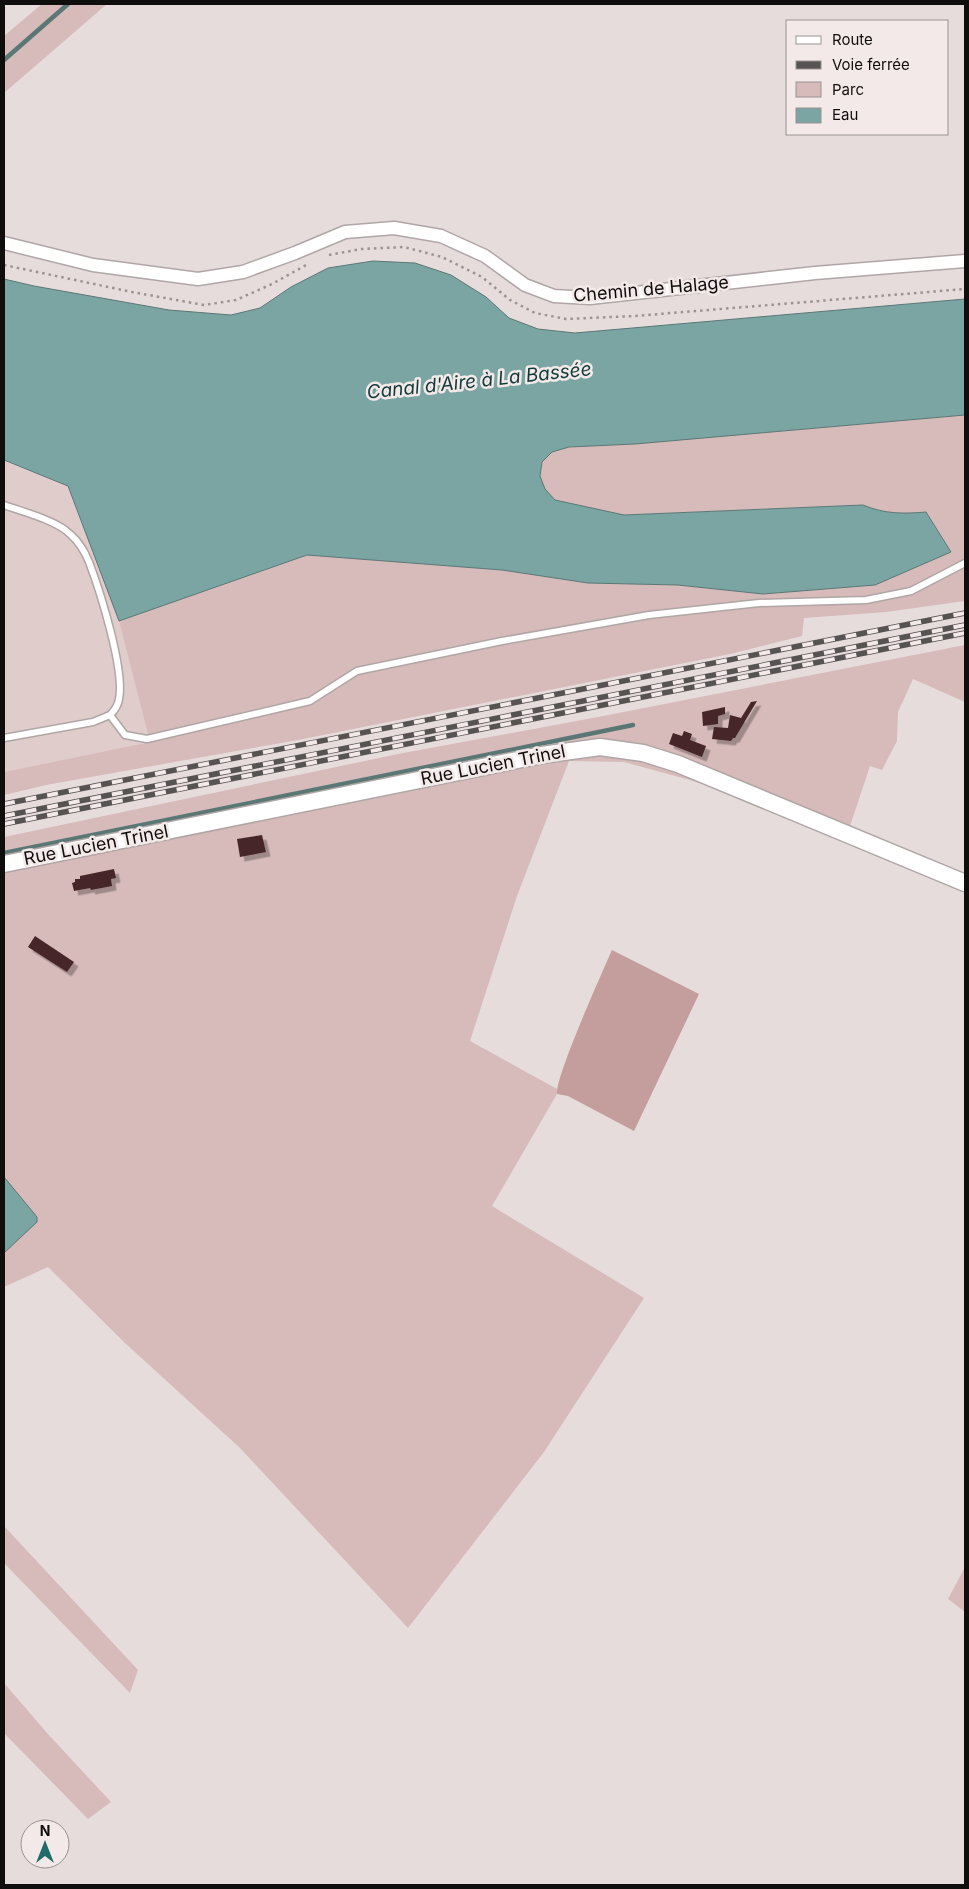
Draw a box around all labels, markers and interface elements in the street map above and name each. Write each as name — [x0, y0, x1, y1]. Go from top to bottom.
legend — [786, 20, 949, 135]
text: Route — [832, 30, 873, 49]
text: Voie ferrée — [832, 55, 910, 74]
text: Parc — [832, 80, 864, 99]
text: Eau — [832, 105, 858, 124]
street label: Chemin de Halage — [572, 271, 730, 306]
water label: Canal d'Aire à La Bassée — [366, 357, 593, 404]
street label: Rue Lucien Trinel — [419, 740, 567, 789]
street label: Rue Lucien Trinel — [22, 820, 170, 869]
north arrow — [20, 1819, 70, 1869]
text: N — [40, 1822, 50, 1839]

